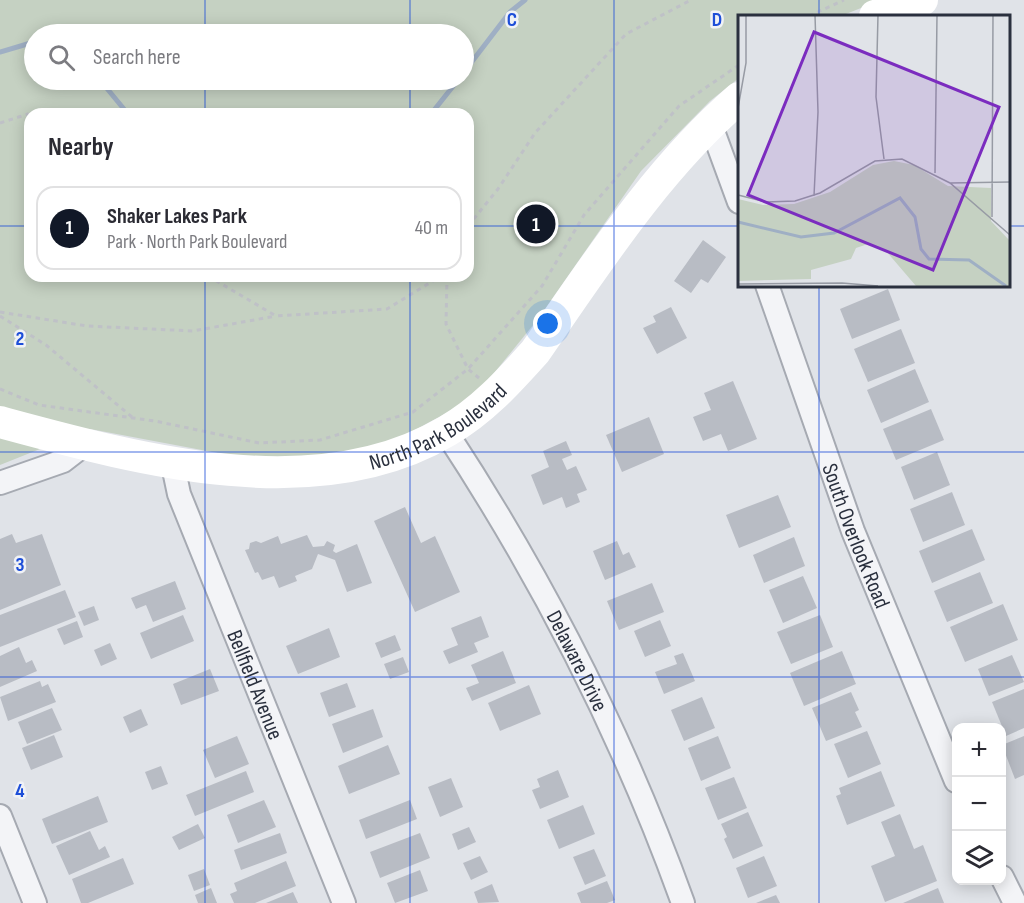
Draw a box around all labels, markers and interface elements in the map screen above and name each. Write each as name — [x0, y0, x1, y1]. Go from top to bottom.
text: C — [507, 8, 517, 32]
text: D — [712, 8, 722, 32]
inset map — [738, 15, 1009, 286]
search box — [24, 24, 474, 90]
icon: search — [45, 41, 78, 74]
text: Search here — [93, 44, 180, 71]
text: Nearby — [48, 132, 114, 163]
pin: 1 — [516, 202, 556, 246]
text: Shaker Lakes Park — [107, 203, 247, 230]
text: 1 — [66, 216, 73, 240]
text: 40 m — [415, 216, 448, 240]
text: Park · North Park Boulevard — [107, 230, 287, 254]
your location — [533, 309, 562, 338]
text: 2 — [16, 327, 24, 351]
street label: North Park Boulevard — [366, 378, 513, 477]
street label: South Overlook Road — [815, 460, 895, 612]
text: 3 — [16, 553, 25, 577]
street label: Delaware Drive — [540, 606, 613, 716]
street label: Bellfield Avenue — [220, 626, 289, 744]
map controls — [952, 723, 1006, 885]
button: + — [952, 723, 1006, 777]
button: − — [952, 777, 1006, 831]
text: 4 — [15, 779, 25, 803]
button: layers — [952, 831, 1006, 885]

